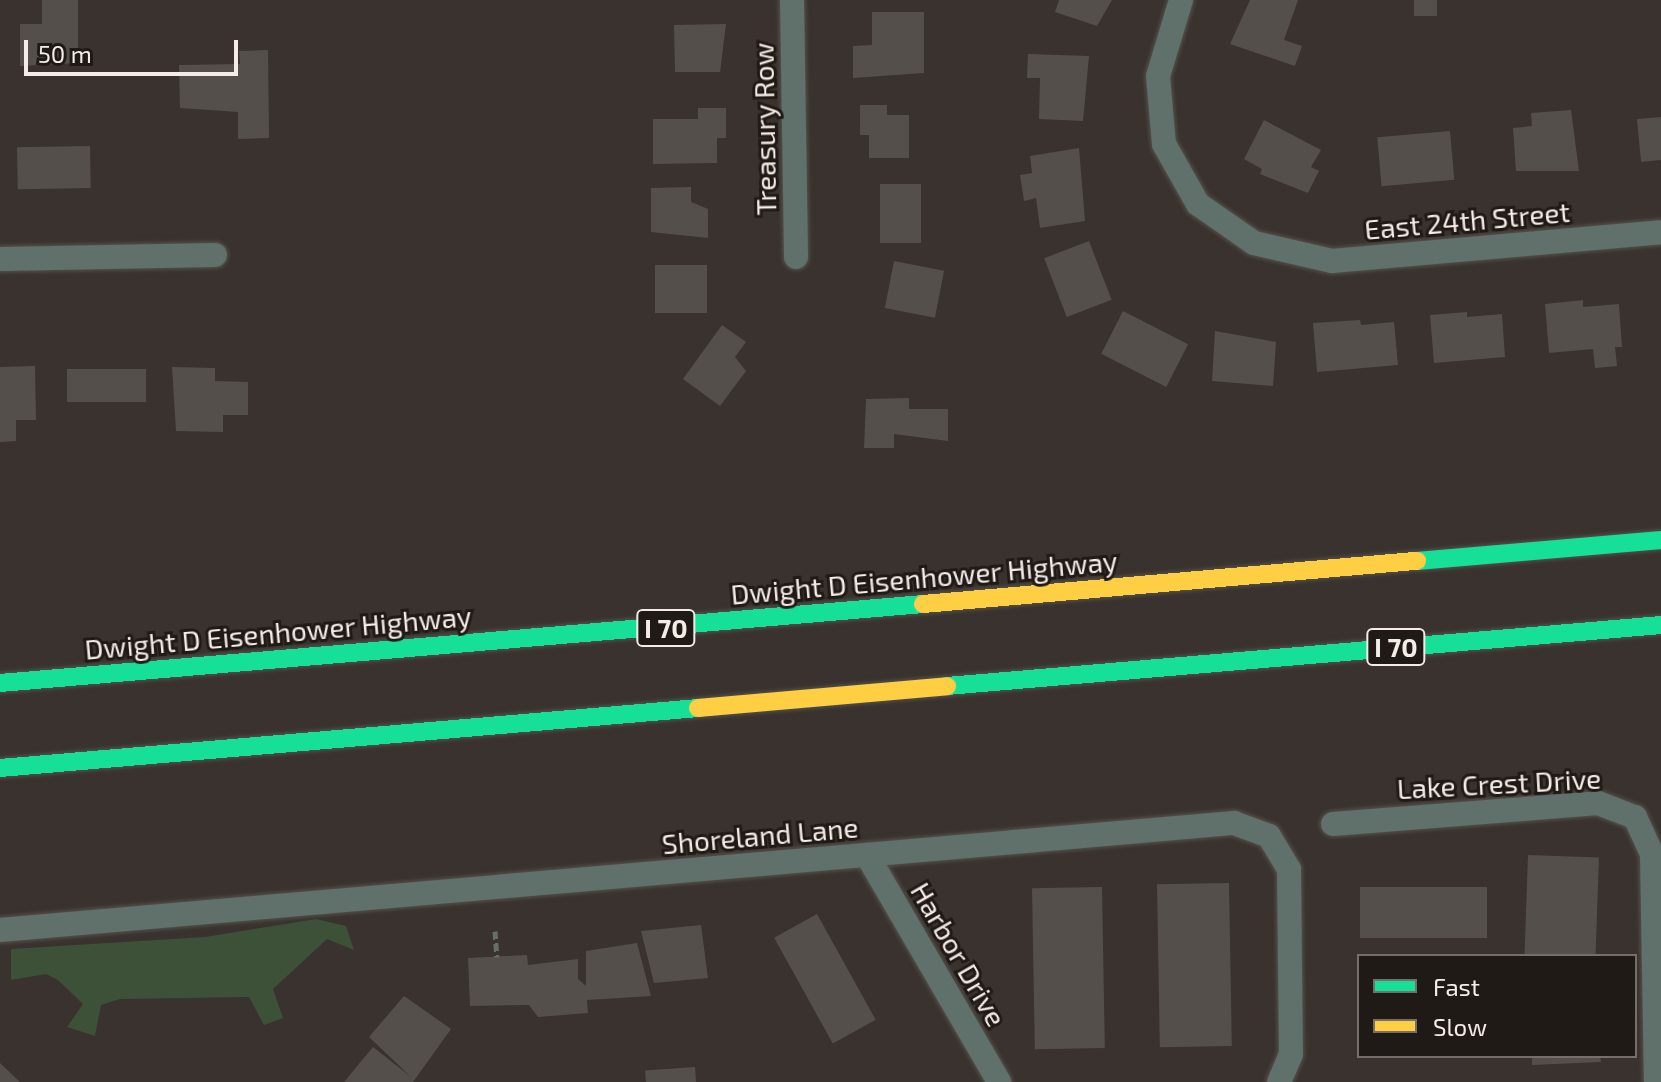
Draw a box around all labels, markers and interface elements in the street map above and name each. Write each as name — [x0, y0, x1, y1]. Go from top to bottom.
scale bar — [28, 24, 242, 74]
text: 50 m — [38, 39, 92, 68]
street label: Treasury Row — [746, 42, 782, 216]
street label: East 24th Street — [1363, 194, 1571, 246]
street label: Dwight D Eisenhower Highway — [729, 543, 1119, 611]
street label: Dwight D Eisenhower Highway — [83, 598, 473, 666]
road number: I 70 — [636, 606, 696, 650]
road number: I 70 — [1366, 625, 1426, 669]
street label: Lake Crest Drive — [1396, 761, 1602, 805]
street label: Shoreland Lane — [660, 810, 860, 860]
street label: Harbor Drive — [904, 876, 1014, 1032]
legend — [1357, 954, 1637, 1058]
text: Fast — [1433, 972, 1480, 1001]
text: Slow — [1433, 1012, 1487, 1041]

